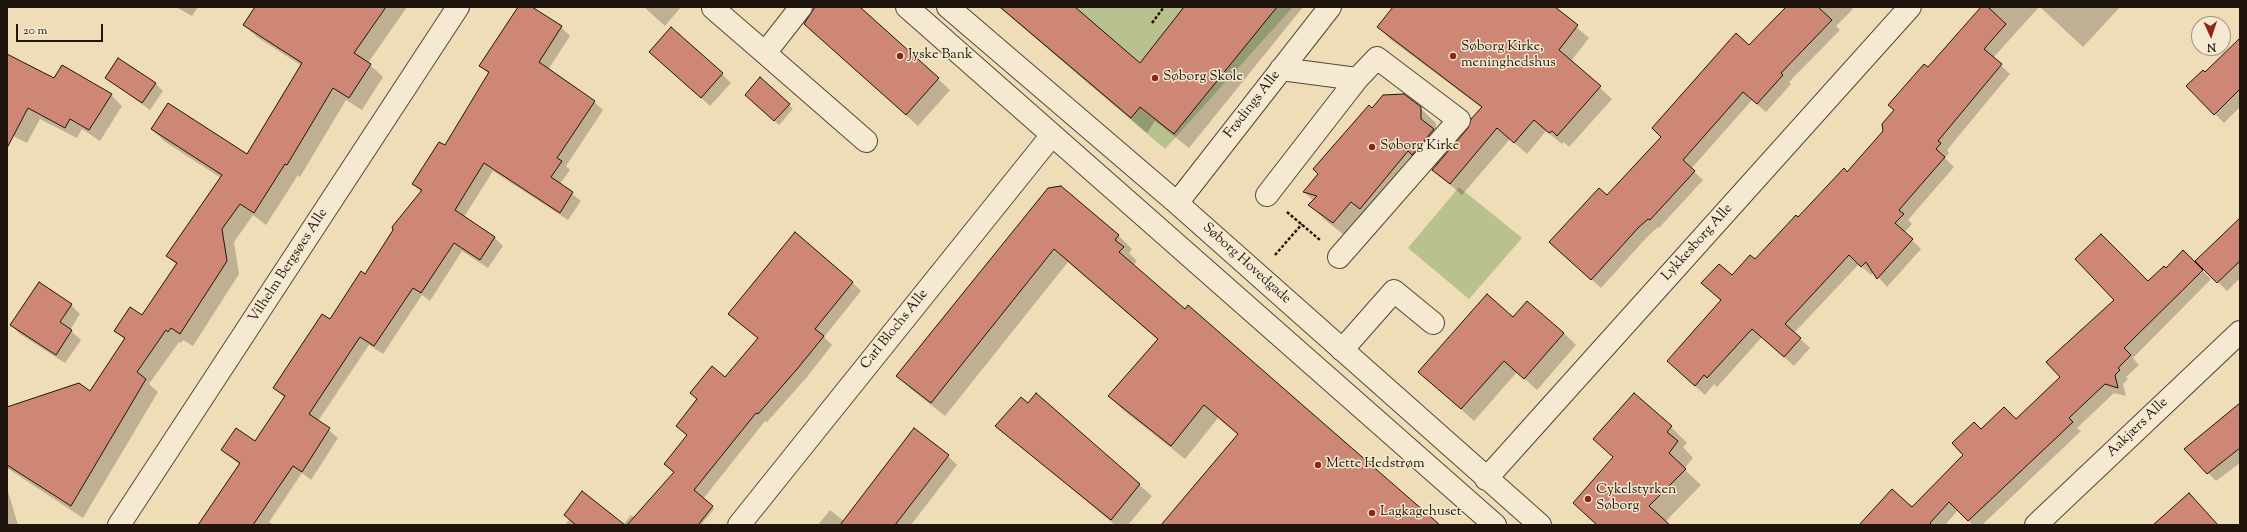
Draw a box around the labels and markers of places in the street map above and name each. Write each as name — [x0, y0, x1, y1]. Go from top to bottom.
place label: Søborg Kirke, meninghedshus — [1461, 40, 1556, 72]
place label: Jyske Bank — [908, 48, 973, 64]
marker: Jyske Bank — [895, 51, 905, 61]
marker: Søborg Kirke, meninghedshus — [1448, 51, 1458, 61]
place label: Søborg Skole — [1163, 70, 1243, 86]
marker: Søborg Skole — [1150, 73, 1160, 83]
place label: Søborg Kirke — [1380, 139, 1459, 155]
marker: Søborg Kirke — [1367, 142, 1377, 152]
place label: Mette Hedstrøm — [1326, 457, 1424, 473]
marker: Mette Hedstrøm — [1313, 460, 1323, 470]
place label: Cykelstyrken Søborg — [1596, 483, 1676, 516]
marker: Cykelstyrken Søborg — [1583, 494, 1593, 504]
place label: Lagkagehuset — [1380, 505, 1462, 521]
marker: Lagkagehuset — [1367, 508, 1377, 518]

